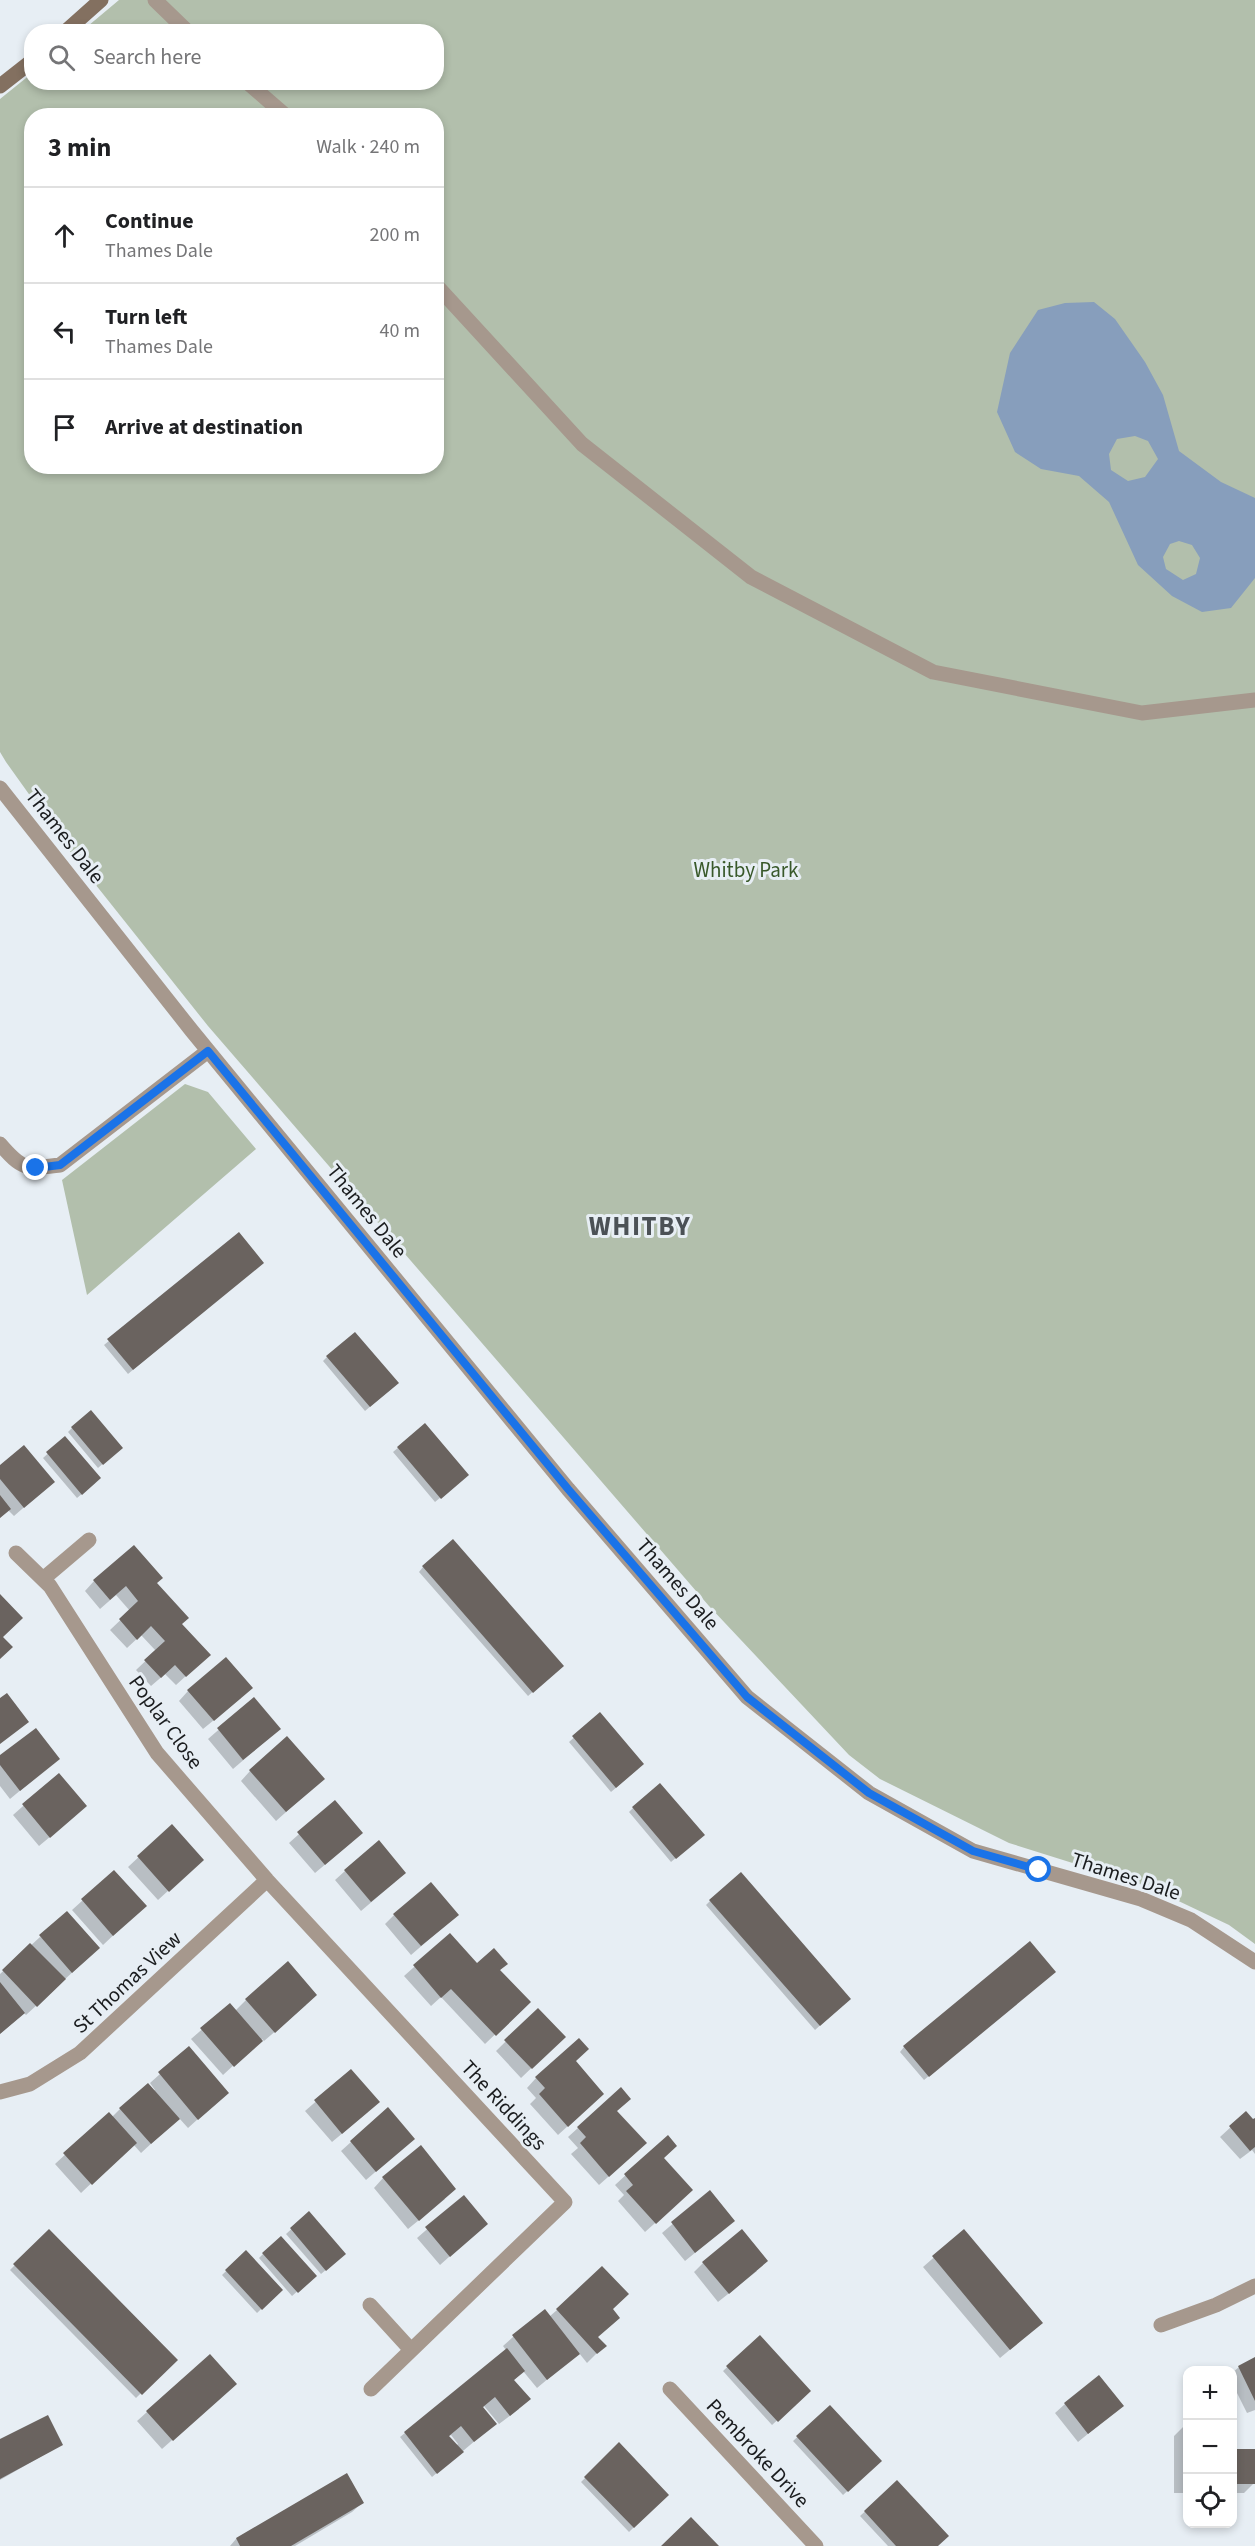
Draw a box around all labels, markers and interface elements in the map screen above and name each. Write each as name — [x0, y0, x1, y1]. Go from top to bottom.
search box — [24, 24, 444, 90]
icon: search — [45, 41, 78, 74]
text: Search here — [93, 41, 201, 73]
text: 3 min — [48, 129, 111, 166]
text: Walk · 240 m — [316, 133, 420, 161]
text: Continue — [105, 205, 194, 237]
icon: ahead — [48, 219, 81, 252]
text: 200 m — [370, 221, 420, 249]
text: Thames Dale — [105, 237, 213, 265]
text: Turn left — [105, 301, 187, 333]
icon: left — [48, 315, 81, 348]
text: 40 m — [380, 317, 420, 345]
text: Thames Dale — [105, 333, 213, 361]
icon: arrive — [48, 411, 81, 444]
text: Arrive at destination — [105, 411, 303, 443]
street label: Thames Dale — [18, 782, 112, 890]
park label: Whitby Park — [694, 855, 799, 885]
route end — [22, 1154, 48, 1180]
street label: Thames Dale — [320, 1158, 414, 1264]
district label: WHITBY — [589, 1207, 691, 1246]
street label: Thames Dale — [629, 1531, 727, 1637]
street label: Poplar Close — [122, 1669, 210, 1775]
street label: Thames Dale — [1067, 1844, 1185, 1908]
route start — [1025, 1856, 1051, 1882]
street label: St Thomas View — [66, 1924, 188, 2040]
street label: The Riddings — [454, 2053, 554, 2157]
map controls — [1183, 2366, 1237, 2528]
button: + — [1183, 2366, 1237, 2420]
street label: Pembroke Drive — [699, 2392, 817, 2514]
button: − — [1183, 2420, 1237, 2474]
button: locate — [1183, 2474, 1237, 2528]

